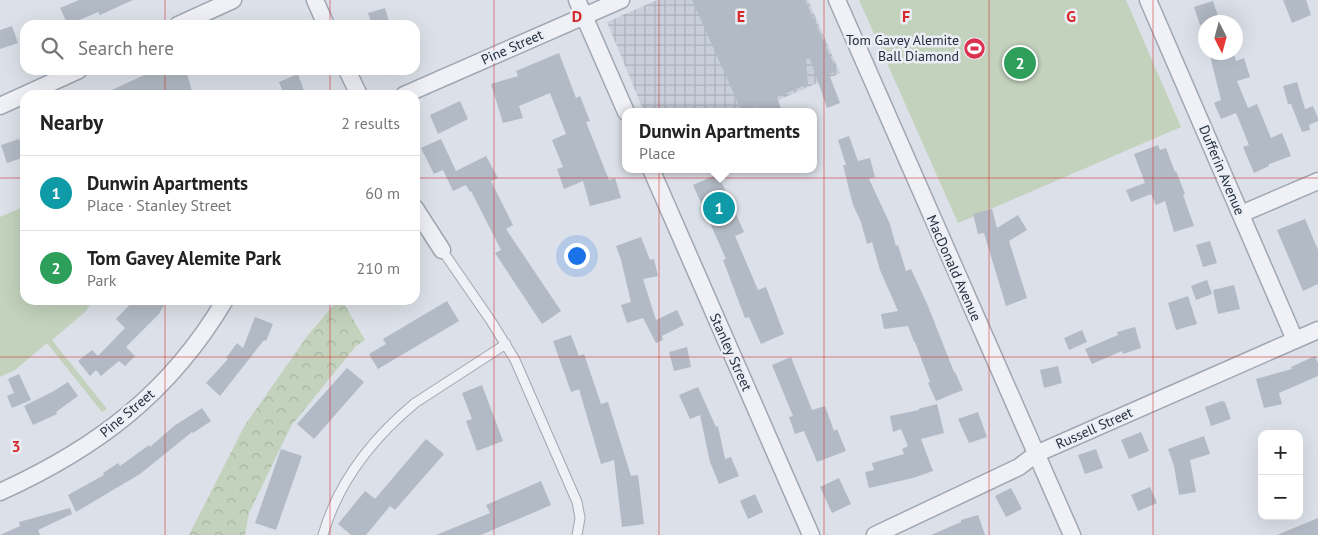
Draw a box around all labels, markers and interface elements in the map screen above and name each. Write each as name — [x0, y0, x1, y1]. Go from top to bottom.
text: D — [572, 6, 582, 26]
text: E — [737, 6, 745, 26]
text: F — [902, 6, 910, 26]
text: G — [1066, 6, 1076, 26]
north arrow — [1198, 15, 1243, 60]
search box — [20, 20, 420, 75]
street label: Pine Street — [478, 25, 546, 69]
place label: Tom Gavey Alemite Ball Diamond — [846, 31, 959, 65]
icon: search — [38, 34, 66, 62]
text: Search here — [78, 36, 174, 60]
sports icon: Tom Gavey Alemite Ball Diamond — [963, 36, 987, 60]
pin: 2 — [1004, 44, 1036, 82]
popup — [622, 108, 817, 173]
text: Nearby — [40, 109, 103, 136]
text: 2 results — [341, 113, 400, 133]
text: Dunwin Apartments — [639, 119, 800, 143]
street label: Dufferin Avenue — [1195, 122, 1249, 218]
text: Place — [639, 143, 675, 163]
text: Dunwin Apartments — [87, 171, 248, 195]
text: 1 — [51, 183, 61, 203]
text: 60 m — [365, 183, 400, 203]
pin: 1 — [703, 189, 735, 227]
text: Place · Stanley Street — [87, 195, 231, 215]
street label: MacDonald Avenue — [923, 212, 985, 324]
your location — [564, 243, 590, 269]
text: Tom Gavey Alemite Park — [87, 246, 281, 270]
text: 2 — [51, 258, 61, 278]
text: 210 m — [357, 258, 400, 278]
text: Park — [87, 270, 116, 290]
street label: Stanley Street — [706, 310, 756, 394]
street label: Pine Street — [96, 385, 158, 441]
street label: Russell Street — [1053, 403, 1135, 453]
map controls — [1258, 430, 1303, 520]
button: + — [1258, 430, 1303, 475]
text: 3 — [11, 436, 21, 456]
button: − — [1258, 475, 1303, 520]

